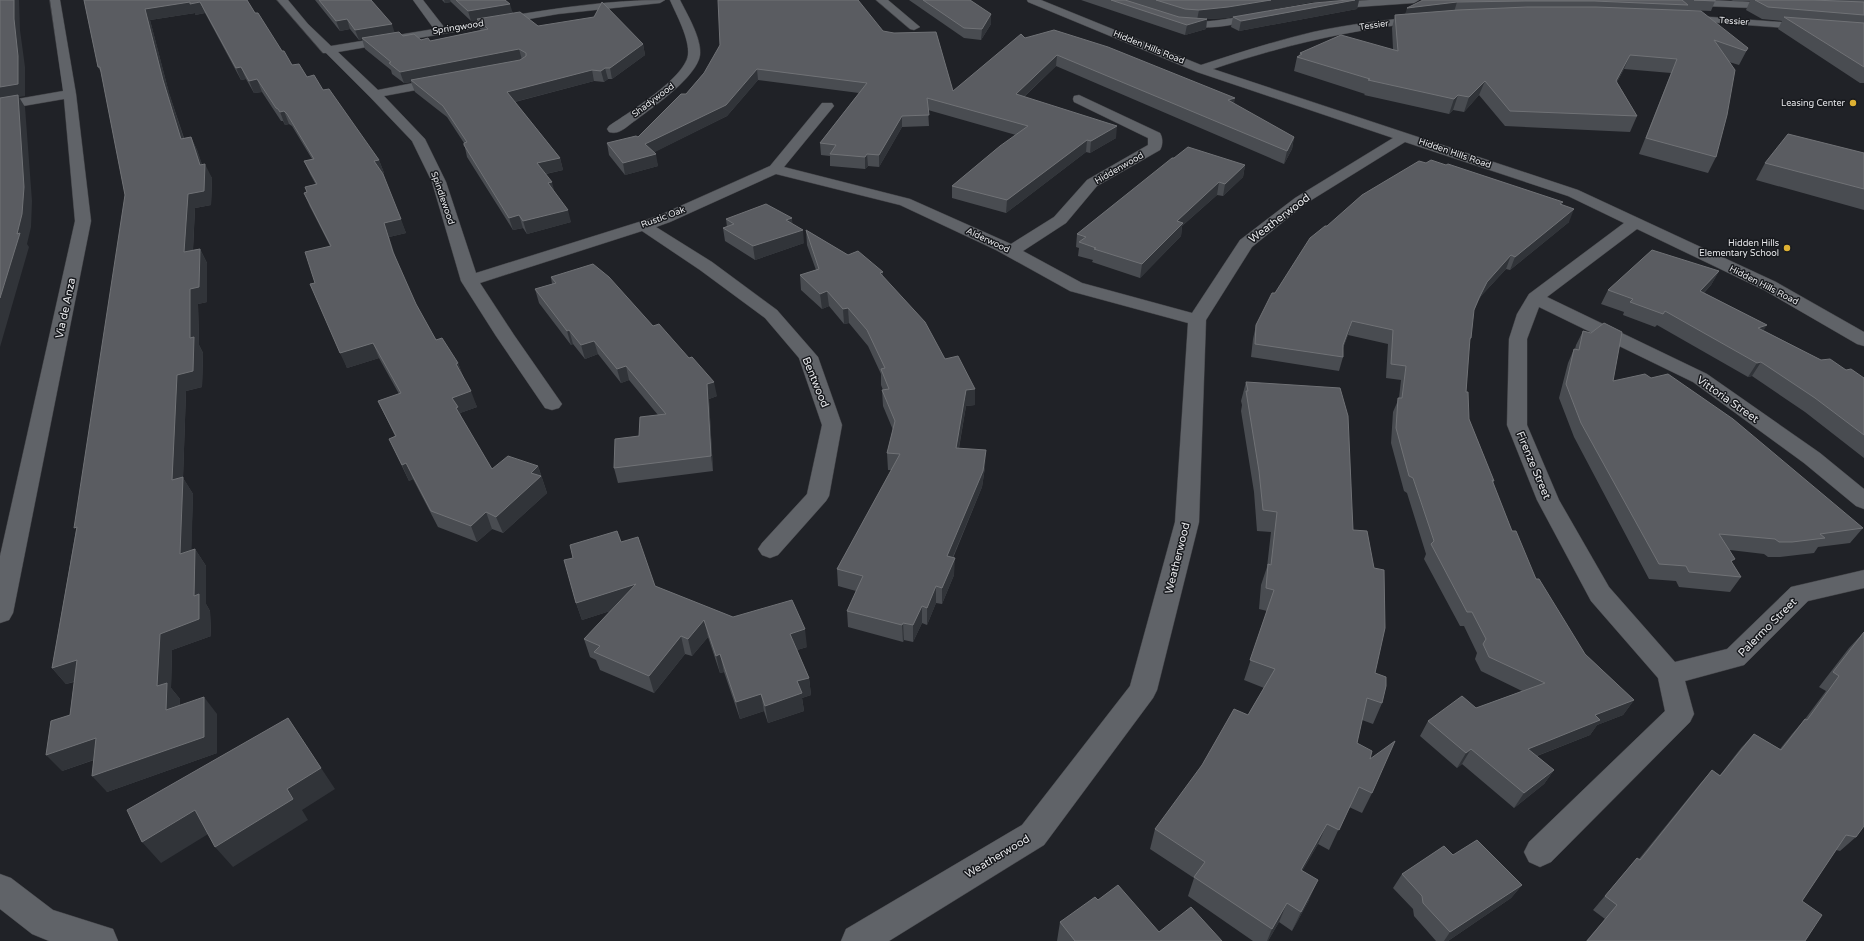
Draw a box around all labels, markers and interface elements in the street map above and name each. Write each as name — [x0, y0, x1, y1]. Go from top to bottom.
street label: Tessier — [1719, 15, 1750, 28]
street label: Springwood — [432, 18, 484, 37]
street label: Tessier — [1359, 18, 1390, 33]
street label: Hidden Hills Road — [1112, 28, 1186, 67]
street label: Shadywood — [630, 81, 677, 120]
place label: Leasing Center — [1781, 98, 1846, 109]
marker: Leasing Center — [1848, 98, 1858, 108]
street label: Hidden Hills Road — [1417, 136, 1493, 171]
street label: Hiddenwood — [1093, 150, 1146, 187]
street label: Spindlewood — [428, 170, 457, 226]
street label: Weatherwood — [1246, 191, 1312, 246]
street label: Rustic Oak — [640, 204, 687, 231]
street label: Alderwood — [964, 226, 1011, 255]
place label: Hidden Hills Elementary School — [1699, 238, 1779, 259]
marker: Hidden Hills Elementary School — [1782, 243, 1792, 253]
street label: Hidden Hills Road — [1727, 263, 1800, 308]
street label: Via de Anza — [53, 277, 78, 340]
street label: Bentwood — [799, 355, 832, 409]
street label: Vittoria Street — [1694, 373, 1761, 426]
street label: Firenze Street — [1513, 429, 1554, 501]
street label: Weatherwood — [1162, 521, 1193, 595]
street label: Palermo Street — [1735, 595, 1799, 659]
street label: Weatherwood — [963, 832, 1032, 881]

